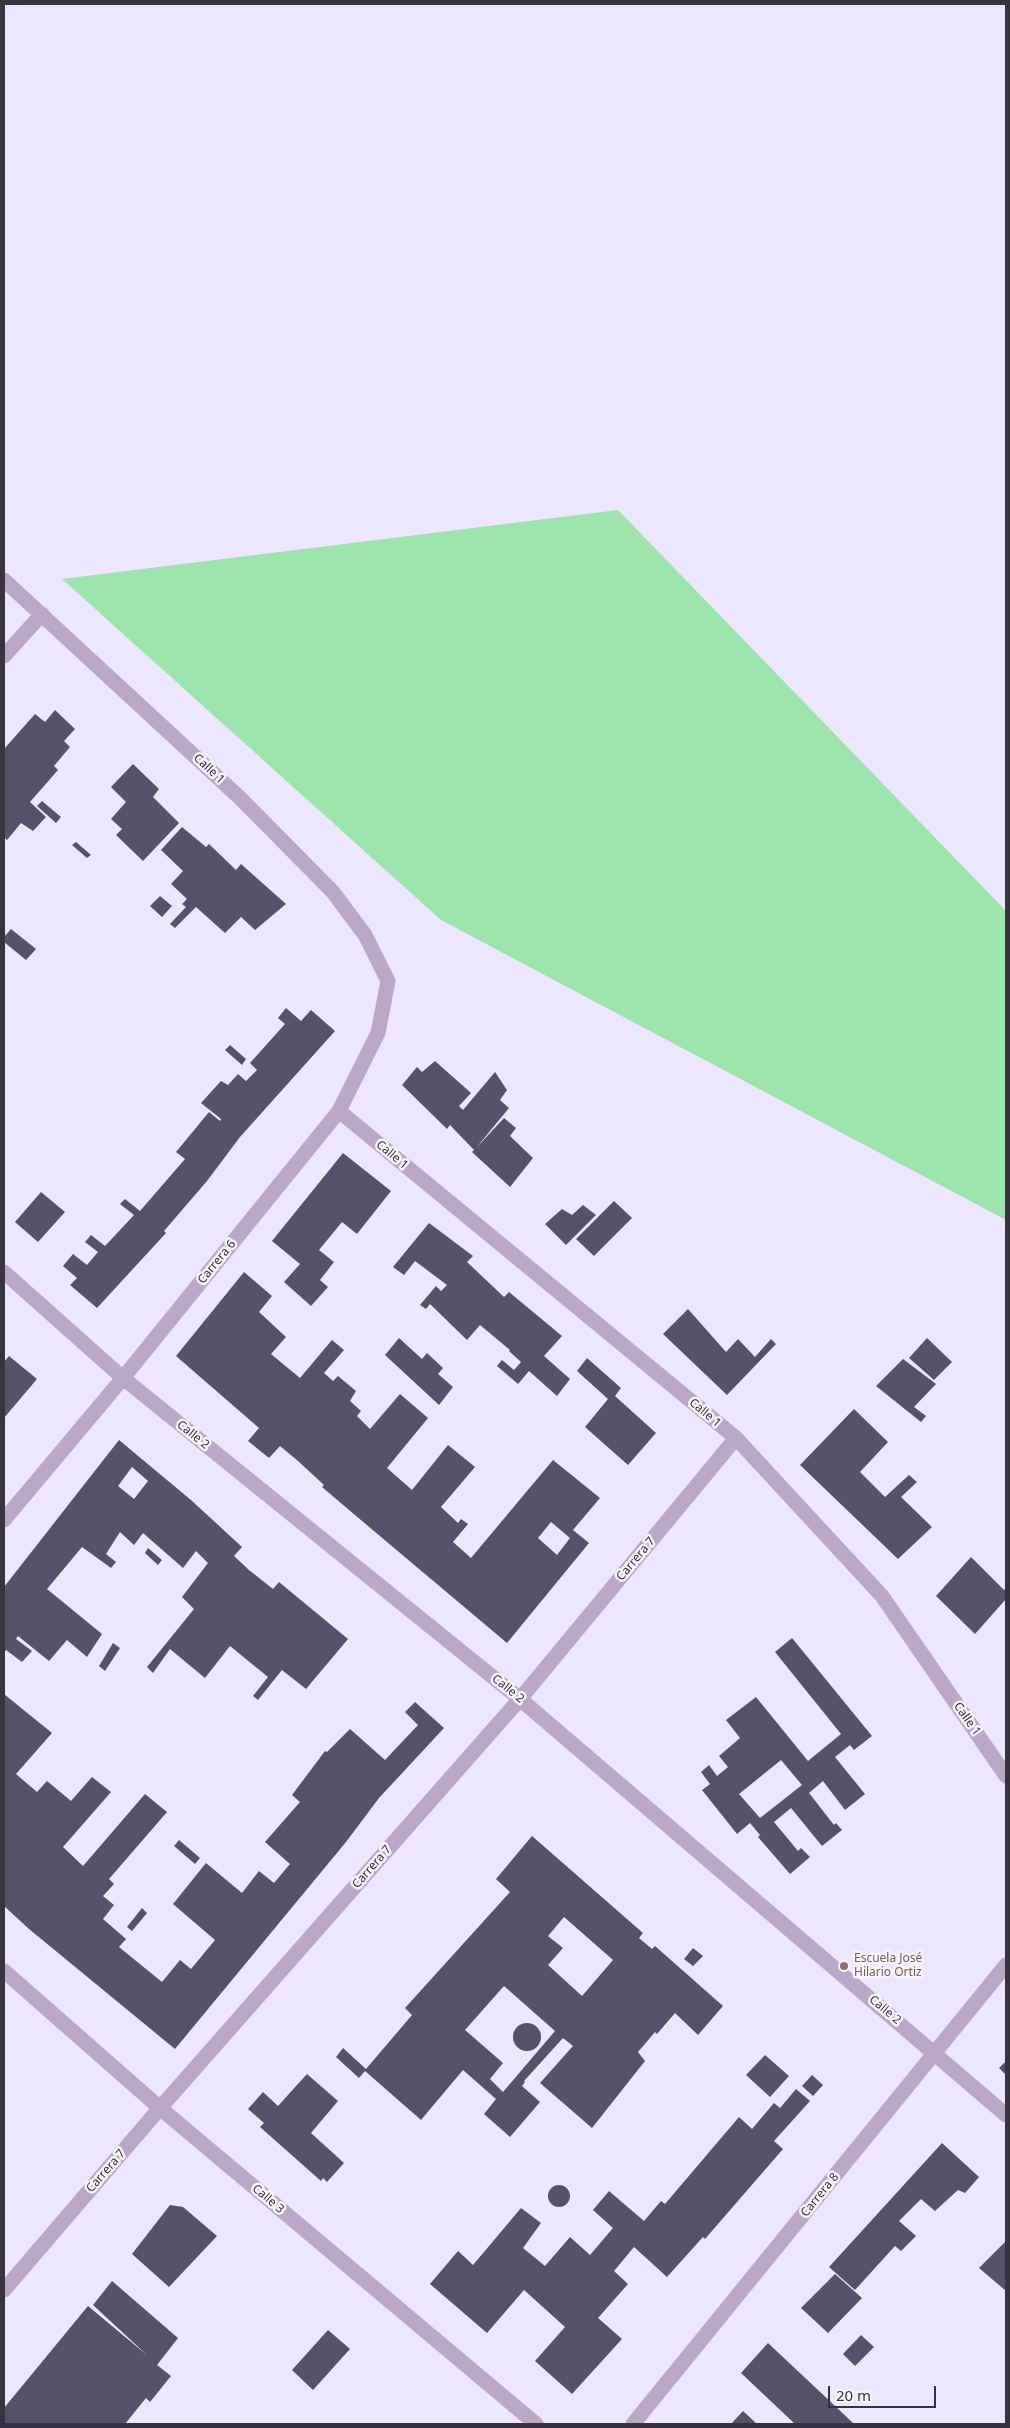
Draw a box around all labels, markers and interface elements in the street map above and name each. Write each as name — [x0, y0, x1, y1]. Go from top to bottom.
street label: Calle 1 — [190, 751, 228, 787]
street label: Calle 1 — [373, 1138, 411, 1172]
street label: Carrera 6 — [195, 1237, 239, 1287]
street label: Calle 1 — [686, 1396, 724, 1430]
street label: Calle 2 — [174, 1418, 212, 1452]
street label: Carrera 7 — [614, 1534, 658, 1584]
street label: Calle 2 — [489, 1672, 527, 1706]
street label: Calle 1 — [950, 1700, 984, 1738]
street label: Carrera 7 — [349, 1843, 395, 1891]
place label: Escuela José Hilario Ortiz — [854, 1952, 922, 1980]
marker: Escuela José Hilario Ortiz — [838, 1960, 850, 1972]
street label: Calle 2 — [866, 1993, 904, 2027]
street label: Carrera 7 — [83, 2147, 129, 2195]
street label: Carrera 8 — [798, 2170, 842, 2220]
street label: Calle 3 — [249, 2182, 287, 2216]
scale bar — [830, 2376, 938, 2408]
text: 20 m — [836, 2385, 871, 2405]

